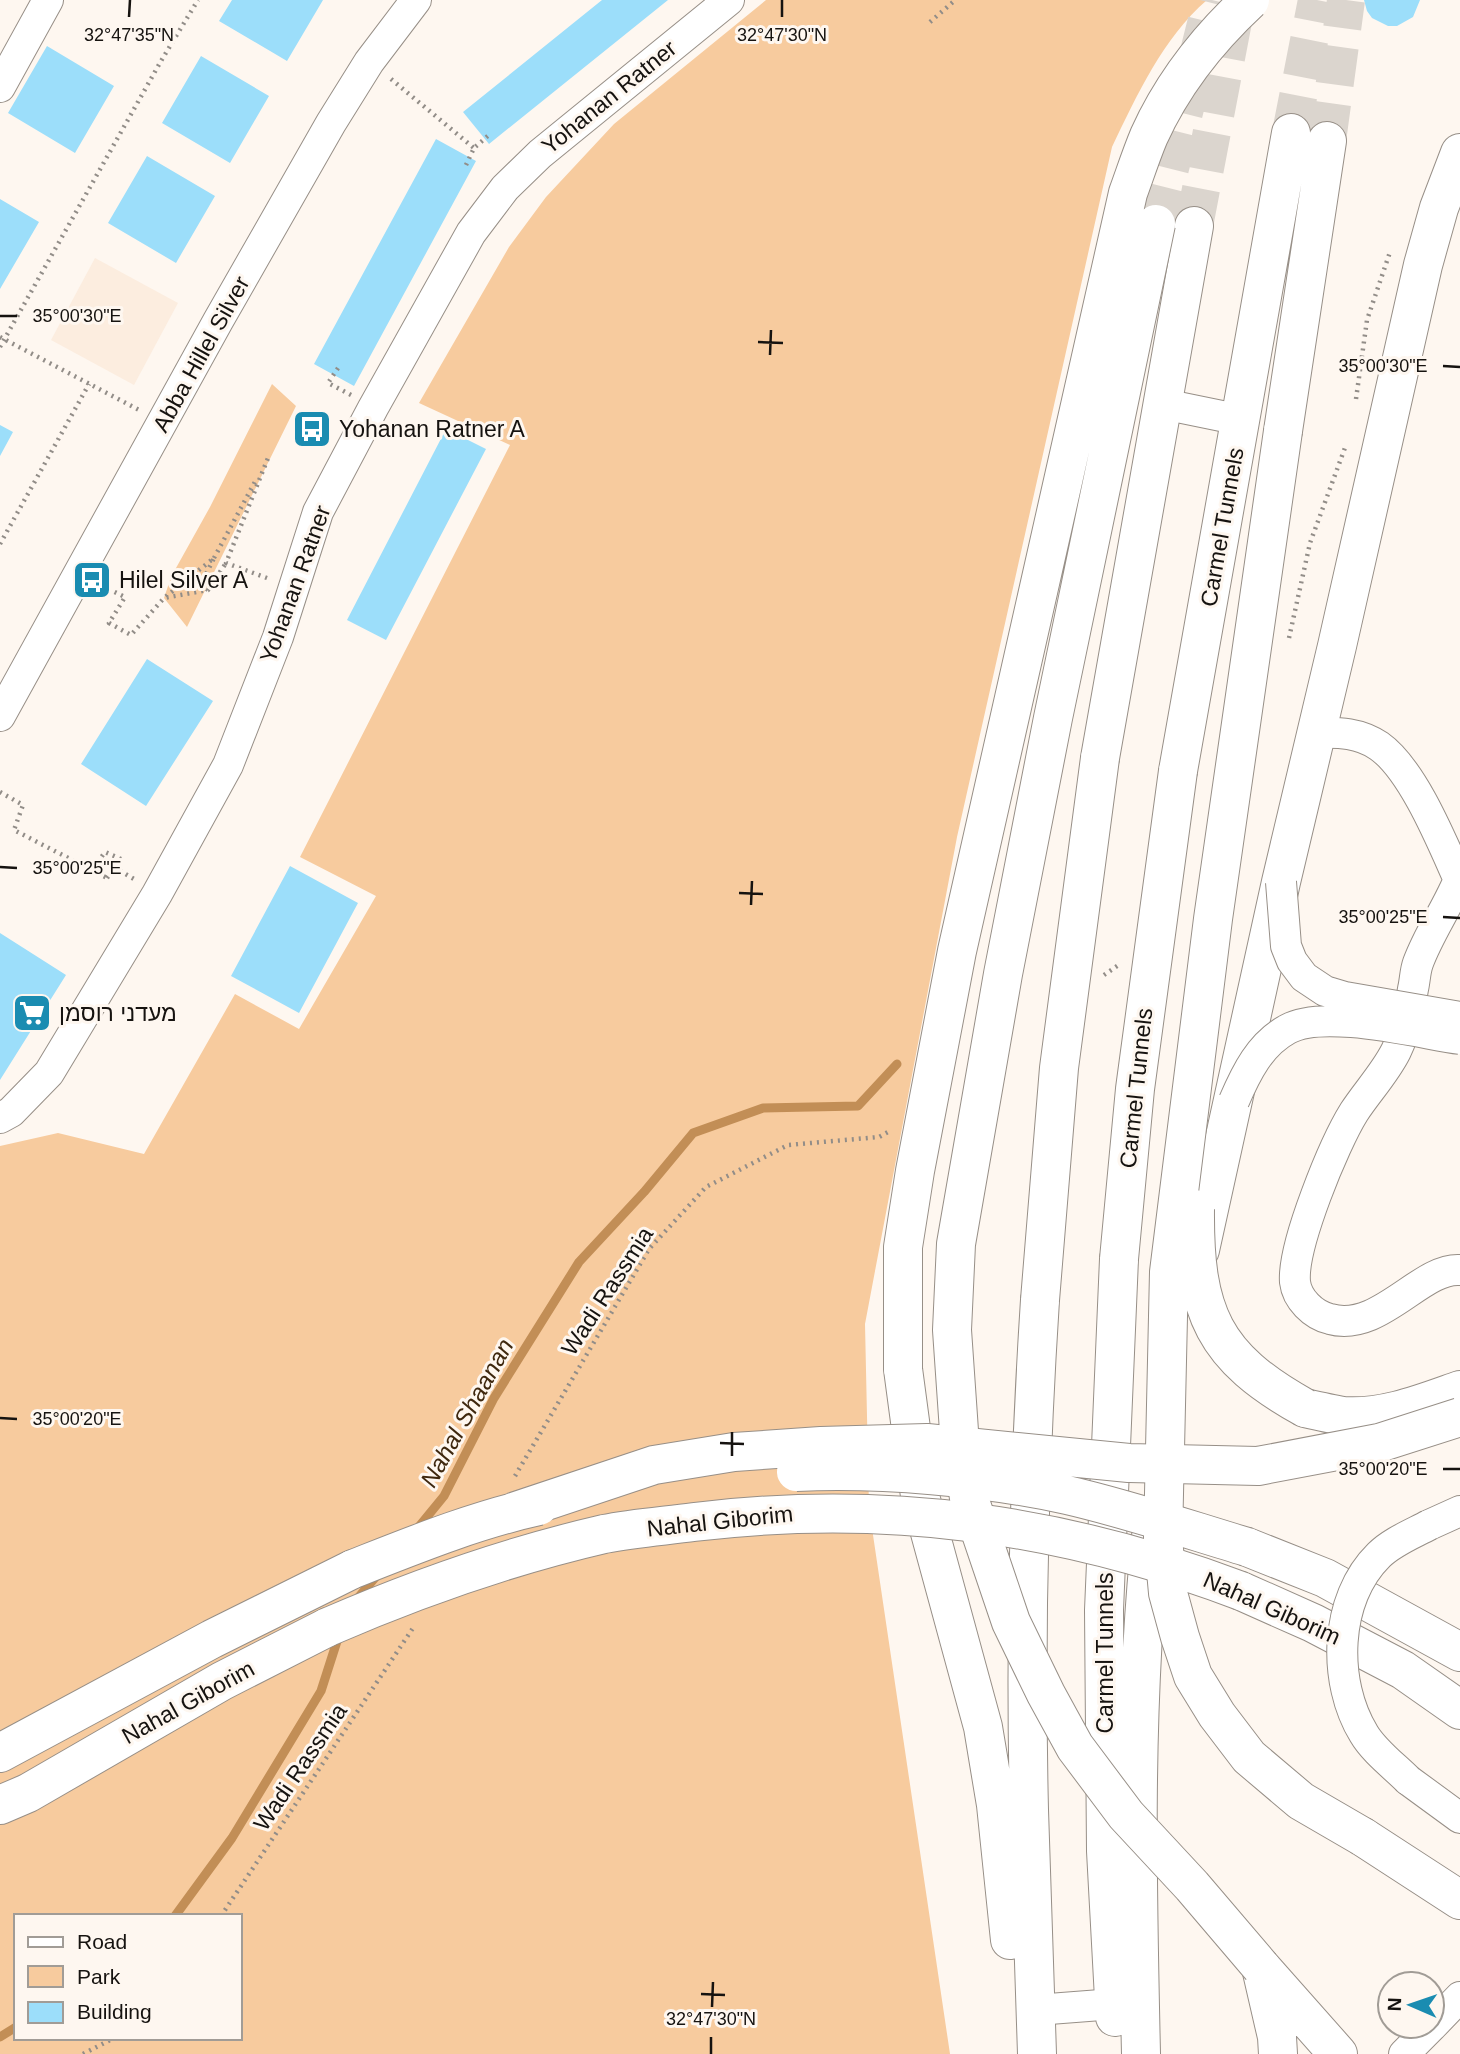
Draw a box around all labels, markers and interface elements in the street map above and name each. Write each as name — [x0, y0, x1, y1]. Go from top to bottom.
text: 32°47'35"N — [84, 25, 174, 45]
text: 32°47'30"N — [737, 25, 827, 45]
street label: Yohanan Ratner — [537, 35, 682, 159]
street label: Abba Hillel Silver — [147, 271, 255, 436]
text: 35°00'30"E — [32, 306, 122, 326]
text: 35°00'30"E — [1338, 356, 1428, 376]
bus stop icon: Yohanan Ratner A — [291, 408, 333, 450]
place label: Yohanan Ratner A — [339, 416, 526, 442]
street label: Carmel Tunnels — [1195, 445, 1249, 609]
street label: Yohanan Ratner — [254, 502, 336, 666]
bus stop icon: Hilel Silver A — [71, 559, 113, 601]
place label: Hilel Silver A — [119, 567, 249, 593]
text: 35°00'25"E — [32, 858, 122, 878]
text: 35°00'25"E — [1338, 907, 1428, 927]
supermarket icon: מעדני רוסמן — [11, 992, 53, 1034]
place label: מעדני רוסמן — [59, 1000, 177, 1026]
street label: Carmel Tunnels — [1115, 1007, 1157, 1169]
street label: Wadi Rassmia — [556, 1222, 658, 1360]
water label: Nahal Shaanan — [415, 1334, 518, 1492]
text: 35°00'20"E — [32, 1409, 122, 1429]
text: 35°00'20"E — [1338, 1459, 1428, 1479]
street label: Nahal Giborim — [646, 1500, 794, 1542]
street label: Nahal Giborim — [1200, 1566, 1344, 1650]
street label: Carmel Tunnels — [1092, 1572, 1118, 1734]
street label: Nahal Giborim — [117, 1655, 259, 1749]
street label: Wadi Rassmia — [248, 1698, 352, 1835]
legend — [14, 1914, 242, 2040]
text: Road — [77, 1930, 127, 1953]
text: Park — [77, 1965, 121, 1988]
north arrow — [1376, 1970, 1446, 2040]
text: N — [1384, 1997, 1405, 2012]
text: Building — [77, 2000, 152, 2023]
text: 32°47'30"N — [666, 2009, 756, 2029]

